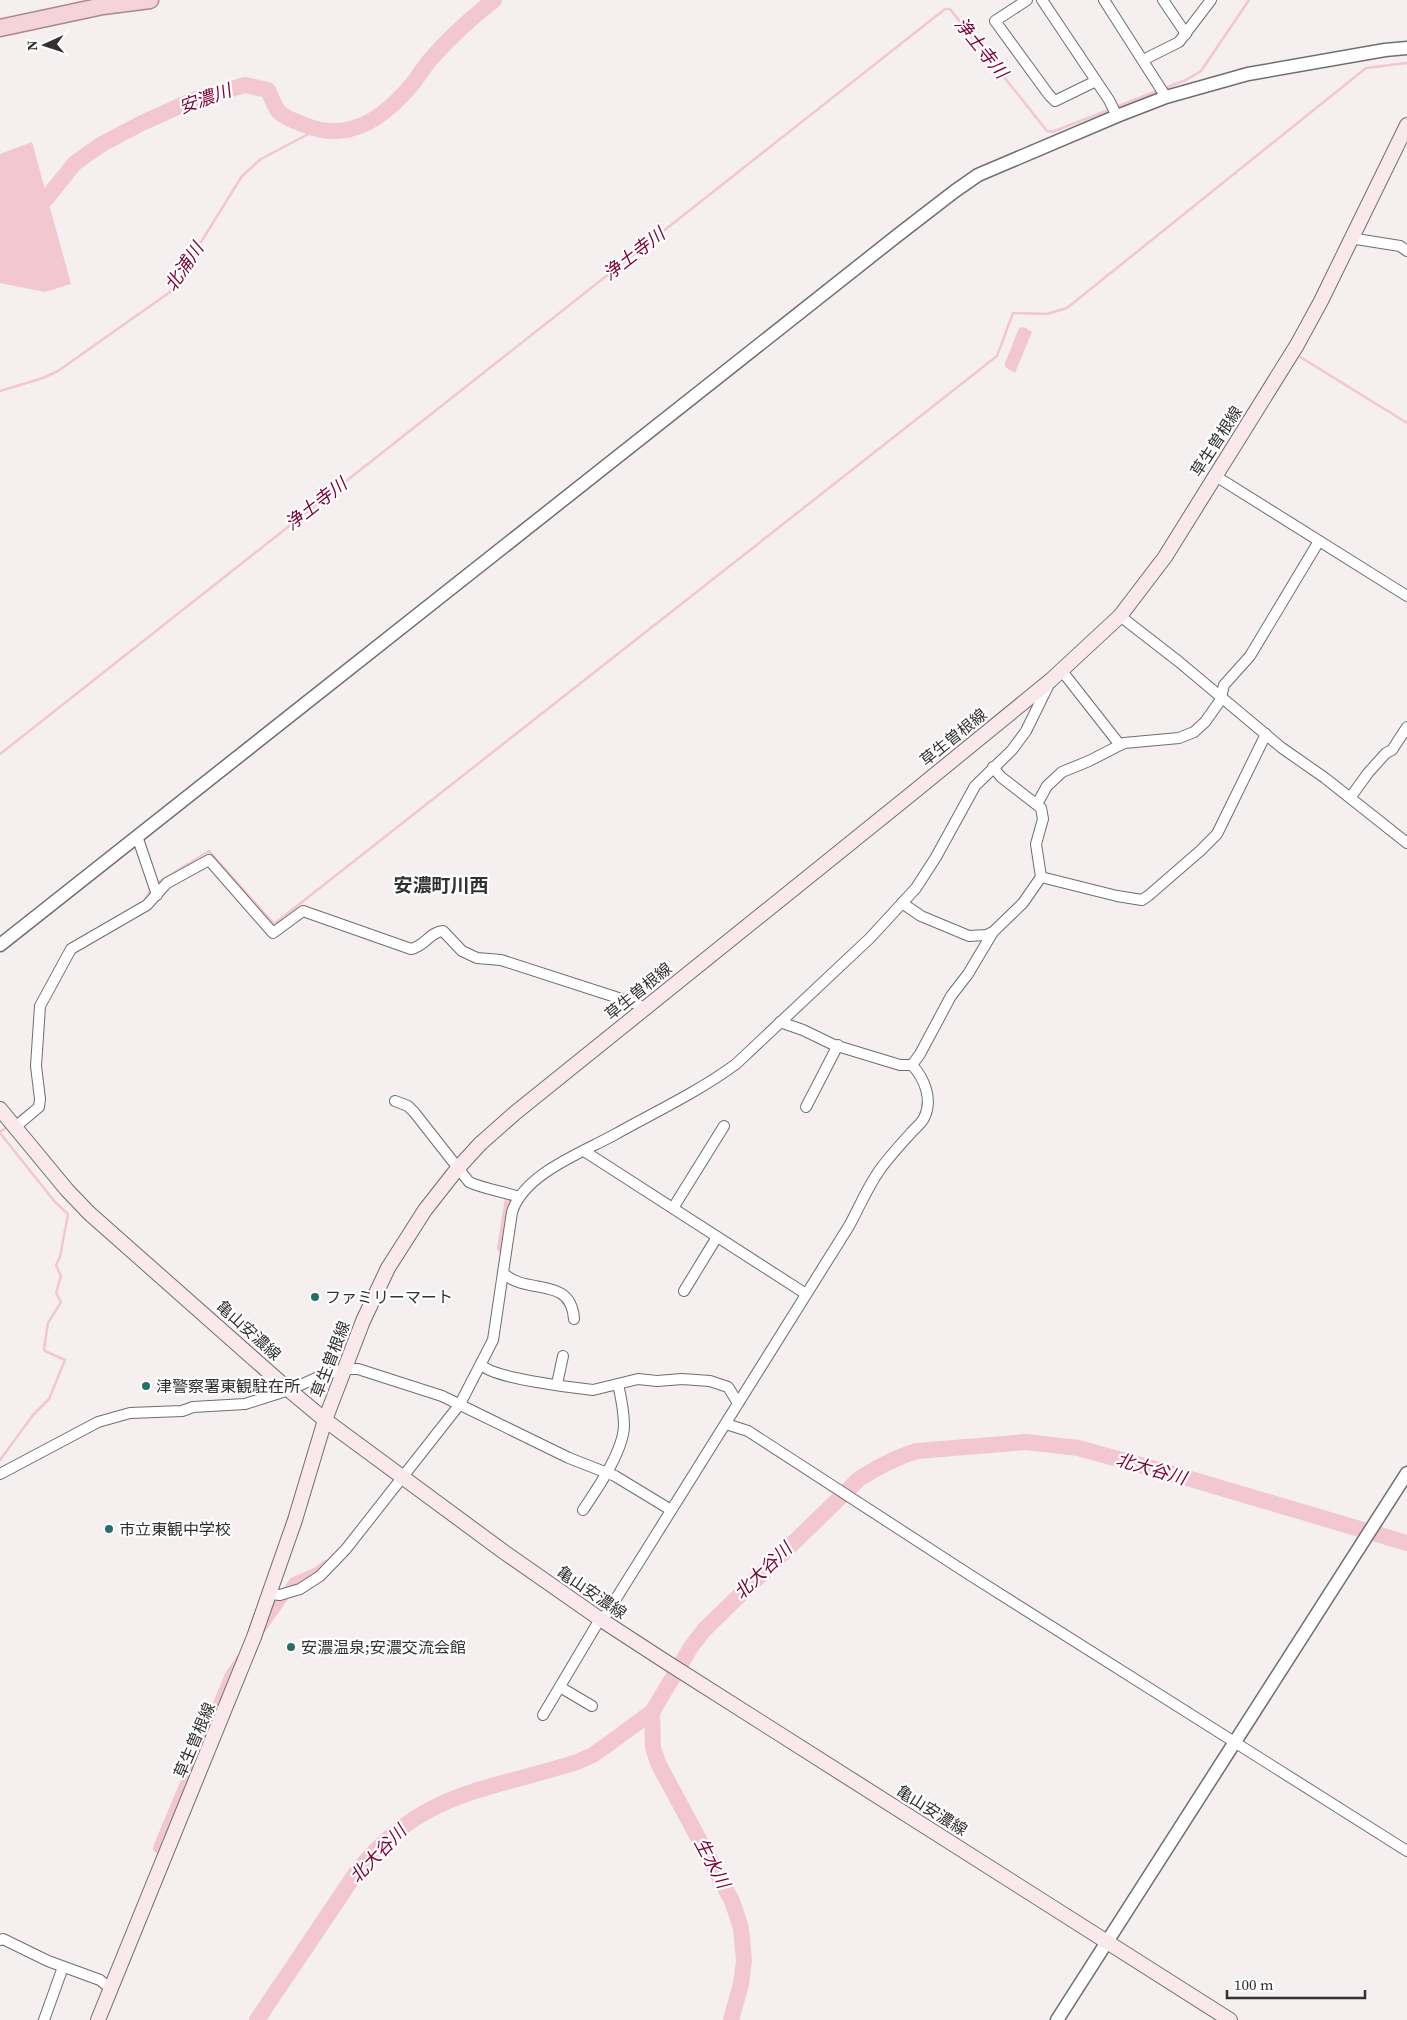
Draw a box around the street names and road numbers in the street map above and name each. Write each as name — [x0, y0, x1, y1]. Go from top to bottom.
street label: 草生曽根線 — [1185, 401, 1247, 481]
street label: 草生曽根線 — [915, 703, 991, 771]
street label: 草生曽根線 — [600, 957, 676, 1025]
street label: 亀山安濃線 — [212, 1295, 286, 1365]
street label: 草生曽根線 — [305, 1318, 355, 1400]
street label: 亀山安濃線 — [553, 1561, 631, 1623]
street label: 草生曽根線 — [168, 1699, 220, 1781]
street label: 亀山安濃線 — [892, 1779, 972, 1841]

